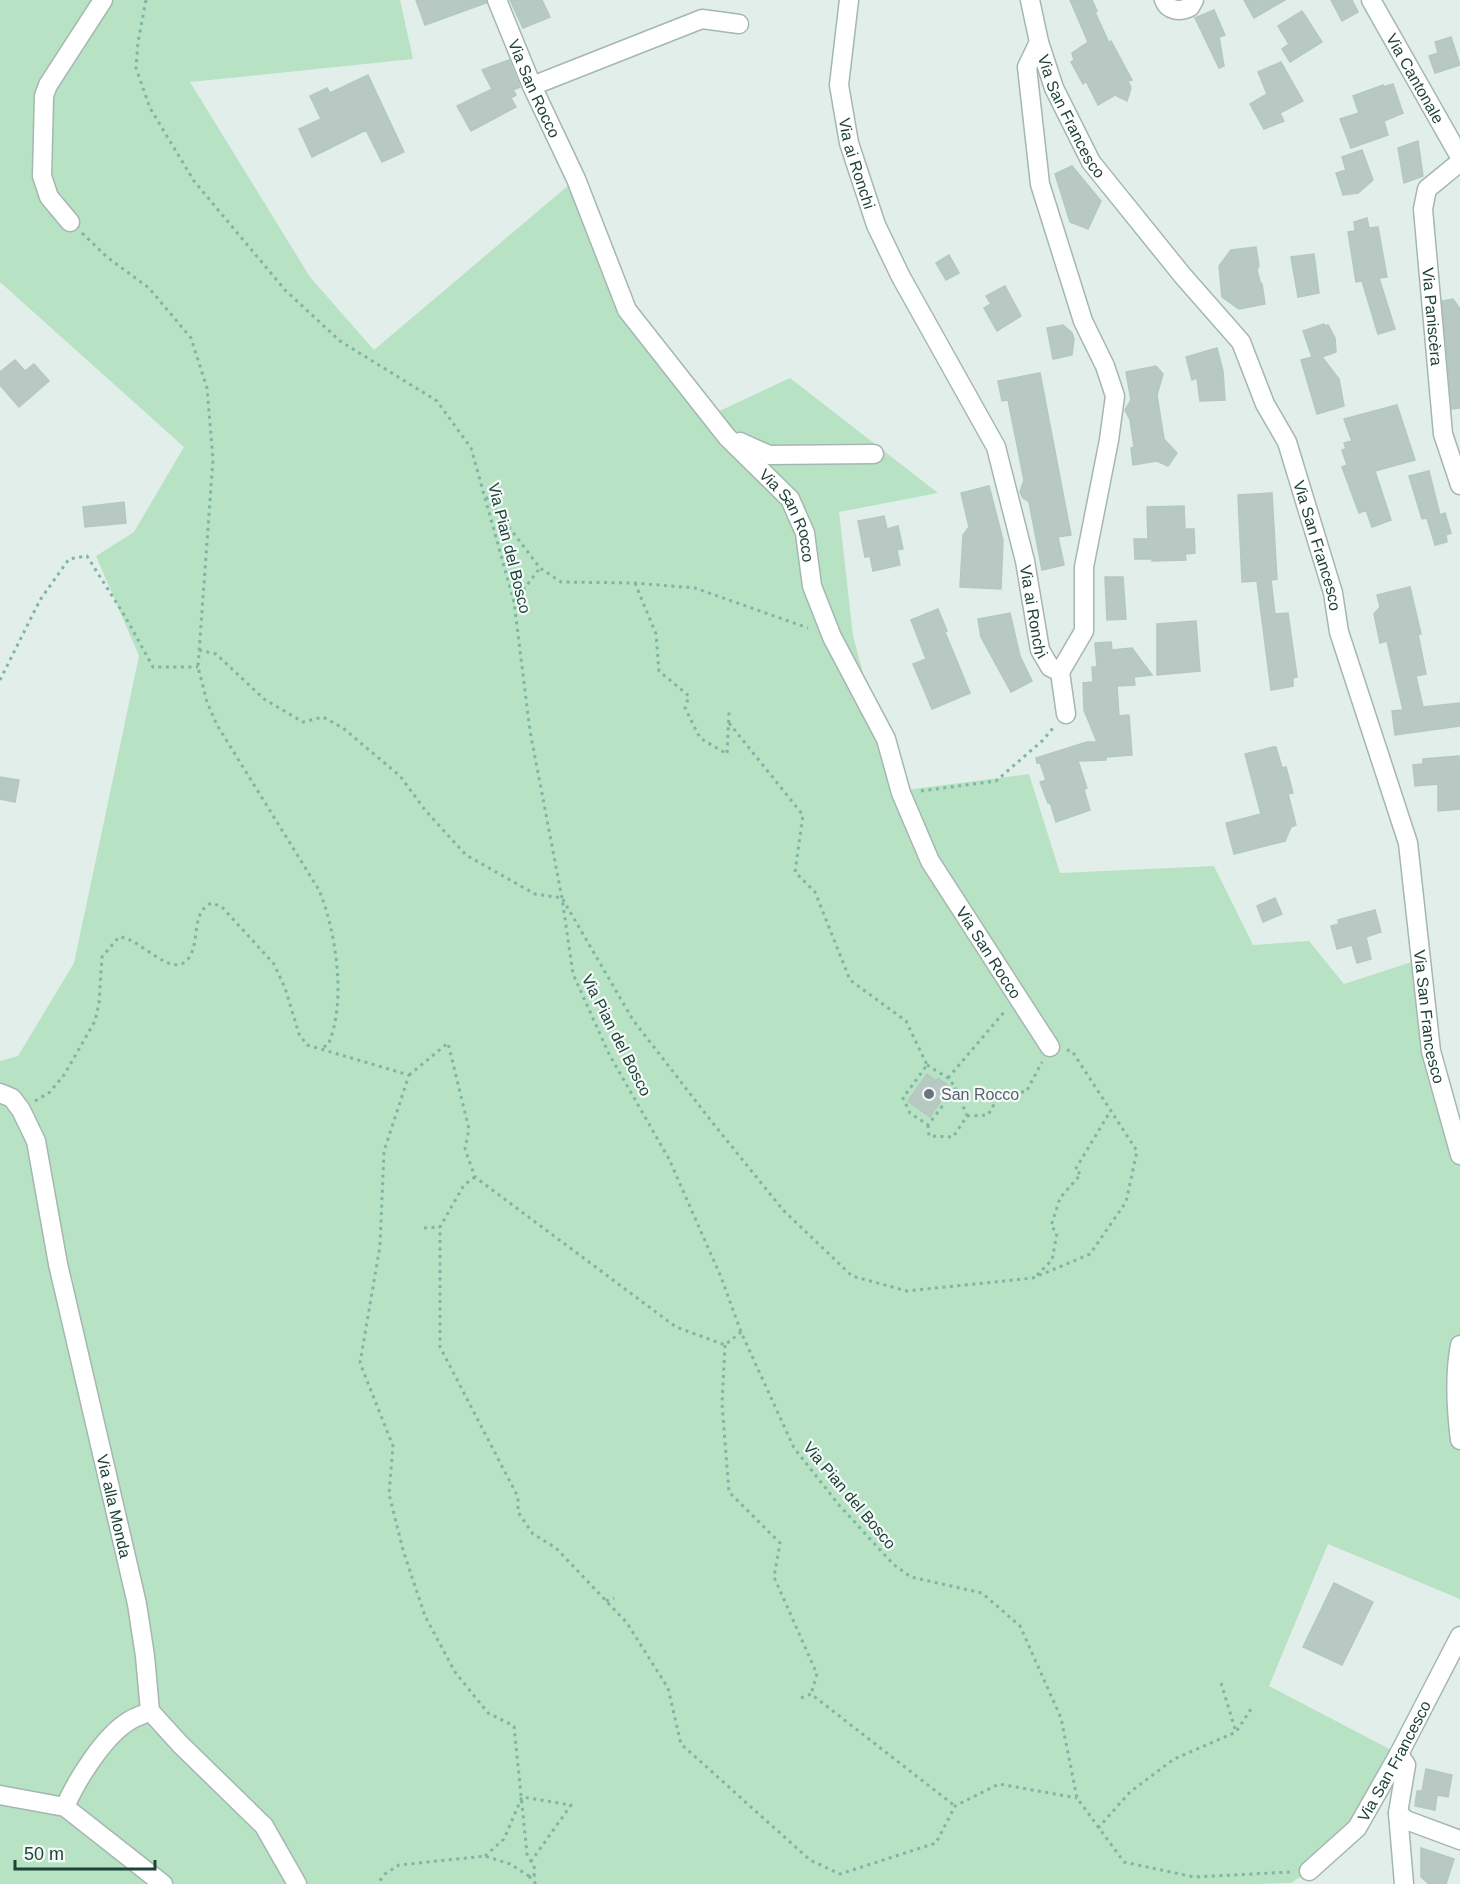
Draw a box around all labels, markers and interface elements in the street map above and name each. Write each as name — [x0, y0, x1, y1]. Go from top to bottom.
street label: Via Cantonale — [1383, 31, 1447, 126]
street label: Via San Rocco — [505, 37, 563, 141]
street label: Via San Francesco — [1035, 52, 1108, 181]
street label: Via ai Ronchi — [836, 117, 878, 211]
street label: Via Paniscèra — [1419, 267, 1445, 366]
street label: Via San Rocco — [756, 466, 817, 563]
street label: Via San Francesco — [1290, 479, 1344, 612]
street label: Via Pian del Bosco — [485, 481, 534, 615]
street label: Via ai Ronchi — [1017, 564, 1051, 661]
street label: Via San Rocco — [953, 904, 1024, 1002]
street label: Via San Francesco — [1411, 949, 1448, 1085]
street label: Via Pian del Bosco — [579, 972, 655, 1099]
place label: San Rocco — [941, 1086, 1019, 1103]
marker: San Rocco — [922, 1087, 936, 1101]
street label: Via Pian del Bosco — [800, 1439, 899, 1552]
street label: Via alla Monda — [94, 1453, 134, 1560]
street label: Via San Francesco — [1355, 1698, 1434, 1825]
scale bar — [15, 1833, 154, 1871]
text: 50 m — [24, 1844, 64, 1864]

